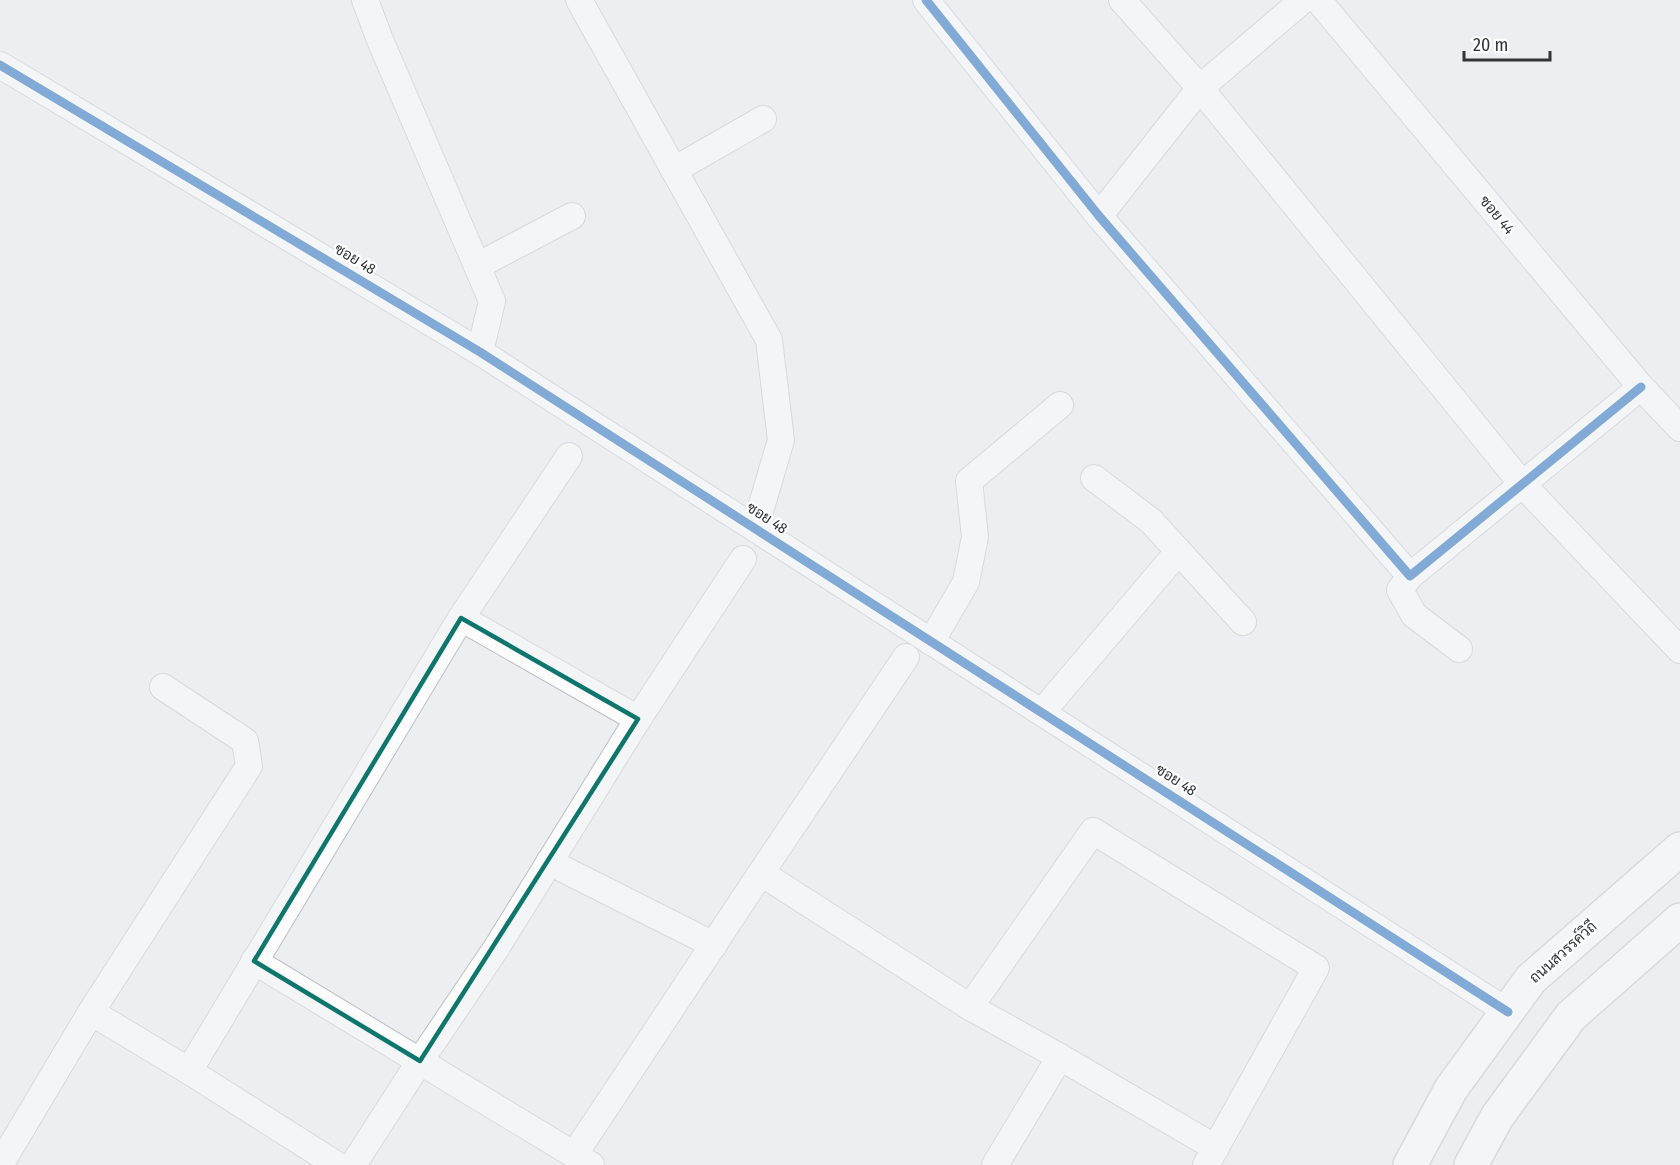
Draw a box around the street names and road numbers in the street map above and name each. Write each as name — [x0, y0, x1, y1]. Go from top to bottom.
street label: ซอย 44 — [1476, 192, 1518, 238]
street label: ซอย 48 — [331, 240, 379, 278]
street label: ซอย 48 — [743, 498, 791, 538]
street label: ซอย 48 — [1152, 760, 1200, 800]
street label: ถนนสวรรค์วิถี — [1525, 916, 1600, 987]

